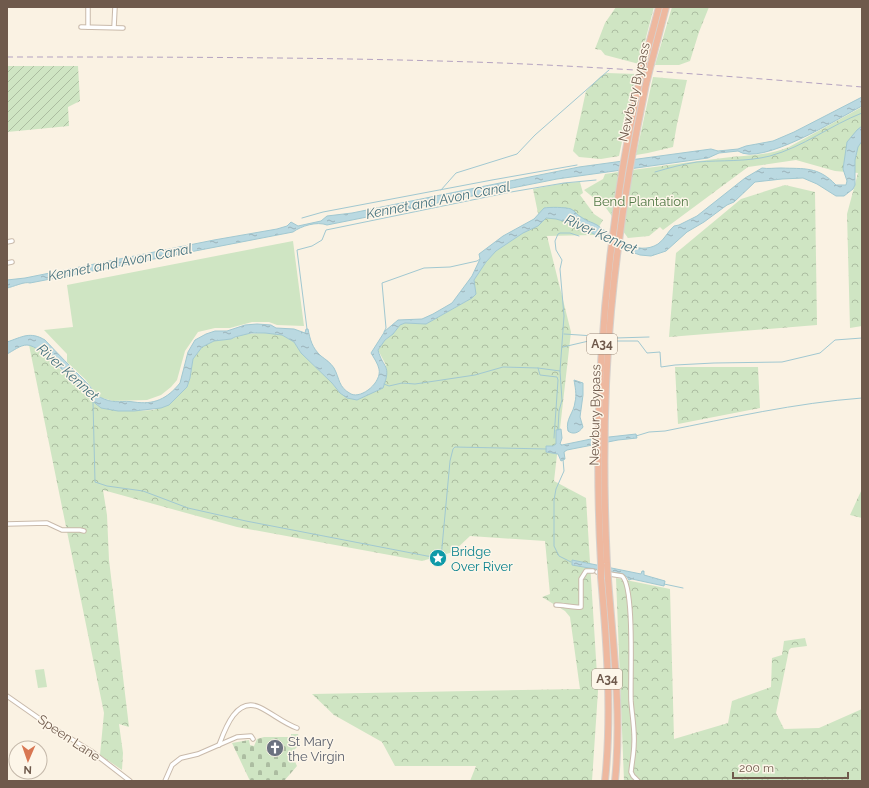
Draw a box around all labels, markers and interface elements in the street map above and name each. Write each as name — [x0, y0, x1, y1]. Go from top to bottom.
street label: Newbury Bypass — [615, 41, 653, 143]
water label: Kennet and Avon Canal — [365, 178, 512, 222]
park label: Bend Plantation — [593, 194, 689, 209]
water label: River Kennet — [562, 211, 640, 257]
water label: Kennet and Avon Canal — [47, 240, 194, 284]
road number: A34 — [587, 334, 617, 354]
water label: River Kennet — [34, 340, 102, 404]
street label: Newbury Bypass — [587, 364, 603, 466]
place label: Bridge Over River — [451, 544, 513, 574]
place icon: Bridge Over River — [428, 548, 448, 568]
road number: A34 — [592, 669, 622, 689]
street label: Speen Lane — [35, 712, 103, 765]
place label: St Mary the Virgin — [288, 734, 345, 764]
church icon: St Mary the Virgin — [265, 738, 285, 758]
north arrow — [8, 740, 48, 780]
scale bar — [733, 754, 848, 780]
text: 200 m — [739, 761, 774, 775]
text: N — [23, 763, 32, 776]

